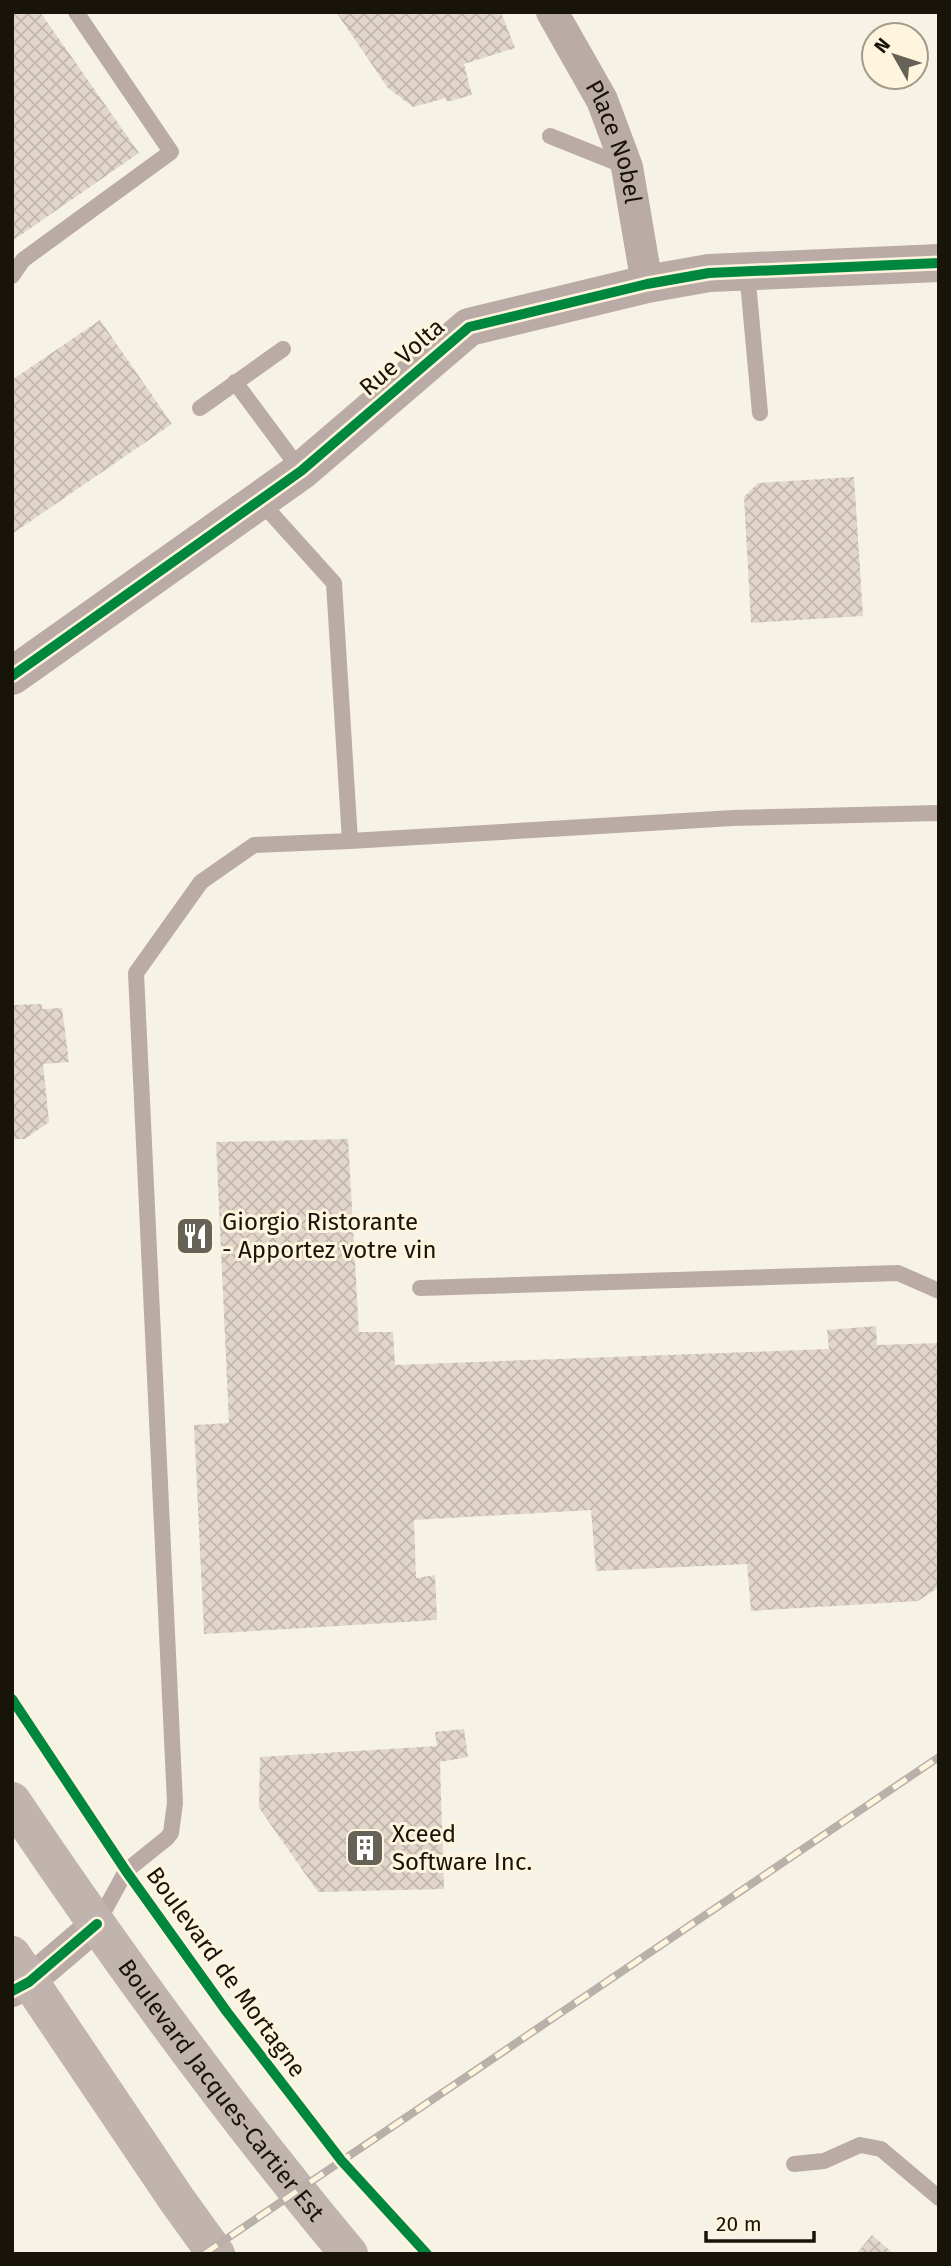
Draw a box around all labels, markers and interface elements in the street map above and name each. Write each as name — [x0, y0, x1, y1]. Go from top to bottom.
north arrow — [860, 21, 930, 91]
text: N — [869, 33, 895, 58]
street label: Place Nobel — [580, 75, 647, 206]
street label: Rue Volta — [354, 313, 450, 401]
place label: Giorgio Ristorante - Apportez votre vin — [222, 1208, 437, 1264]
restaurant icon: Giorgio Ristorante - Apportez votre vin — [174, 1215, 216, 1257]
place label: Xceed Software Inc. — [392, 1820, 532, 1876]
building icon: Xceed Software Inc. — [344, 1827, 386, 1869]
street label: Boulevard de Mortagne — [140, 1861, 312, 2083]
street label: Boulevard Jacques-Cartier Est — [112, 1954, 330, 2227]
scale bar — [706, 2200, 814, 2244]
text: 20 m — [716, 2211, 762, 2237]

